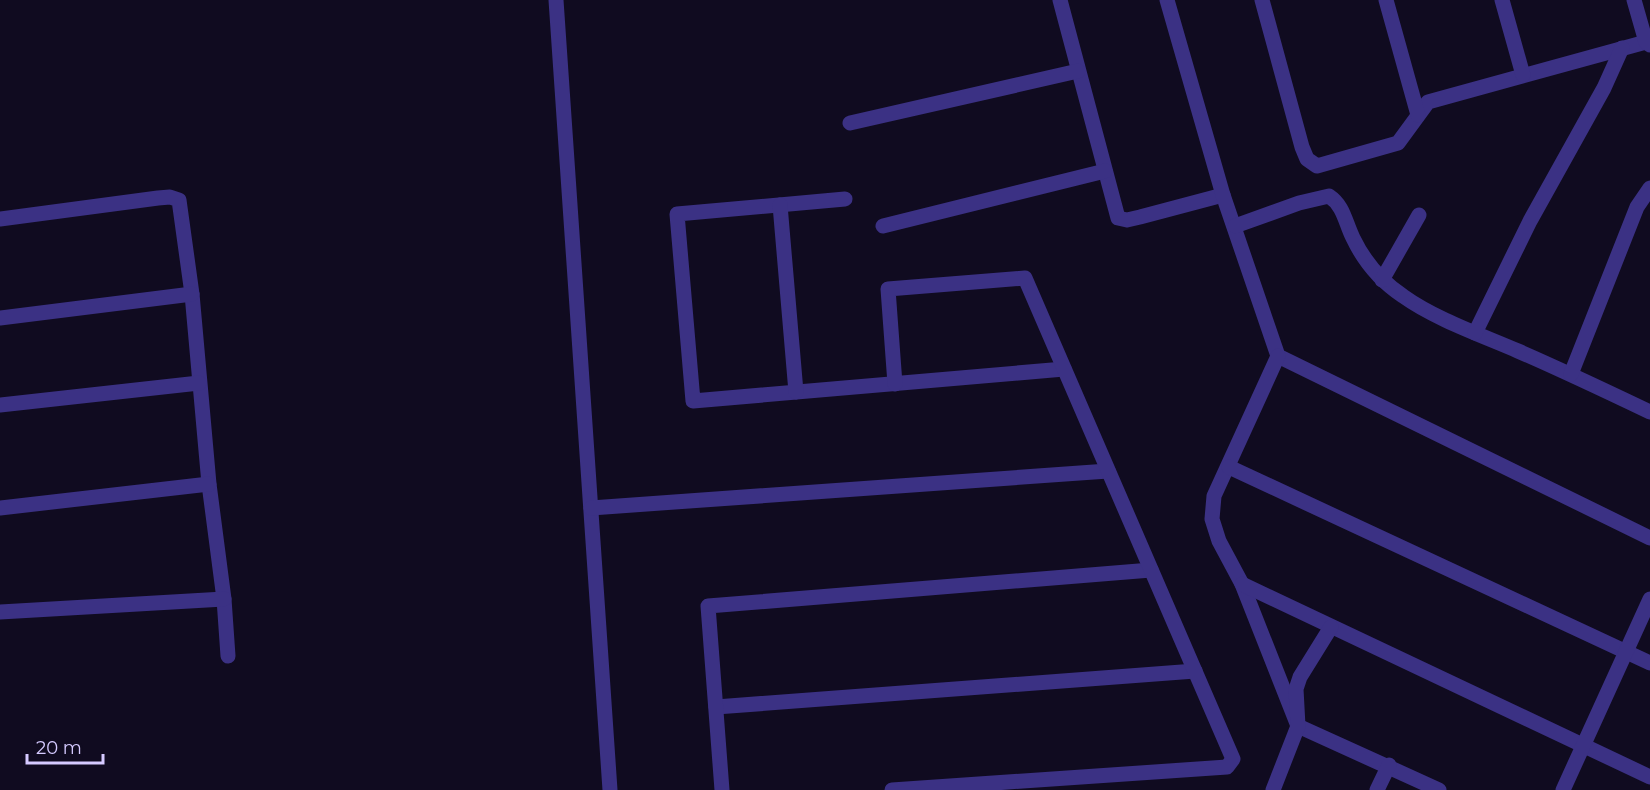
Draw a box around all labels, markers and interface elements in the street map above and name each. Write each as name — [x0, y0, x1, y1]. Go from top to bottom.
scale bar — [27, 727, 104, 765]
text: 20 m — [36, 737, 82, 759]

